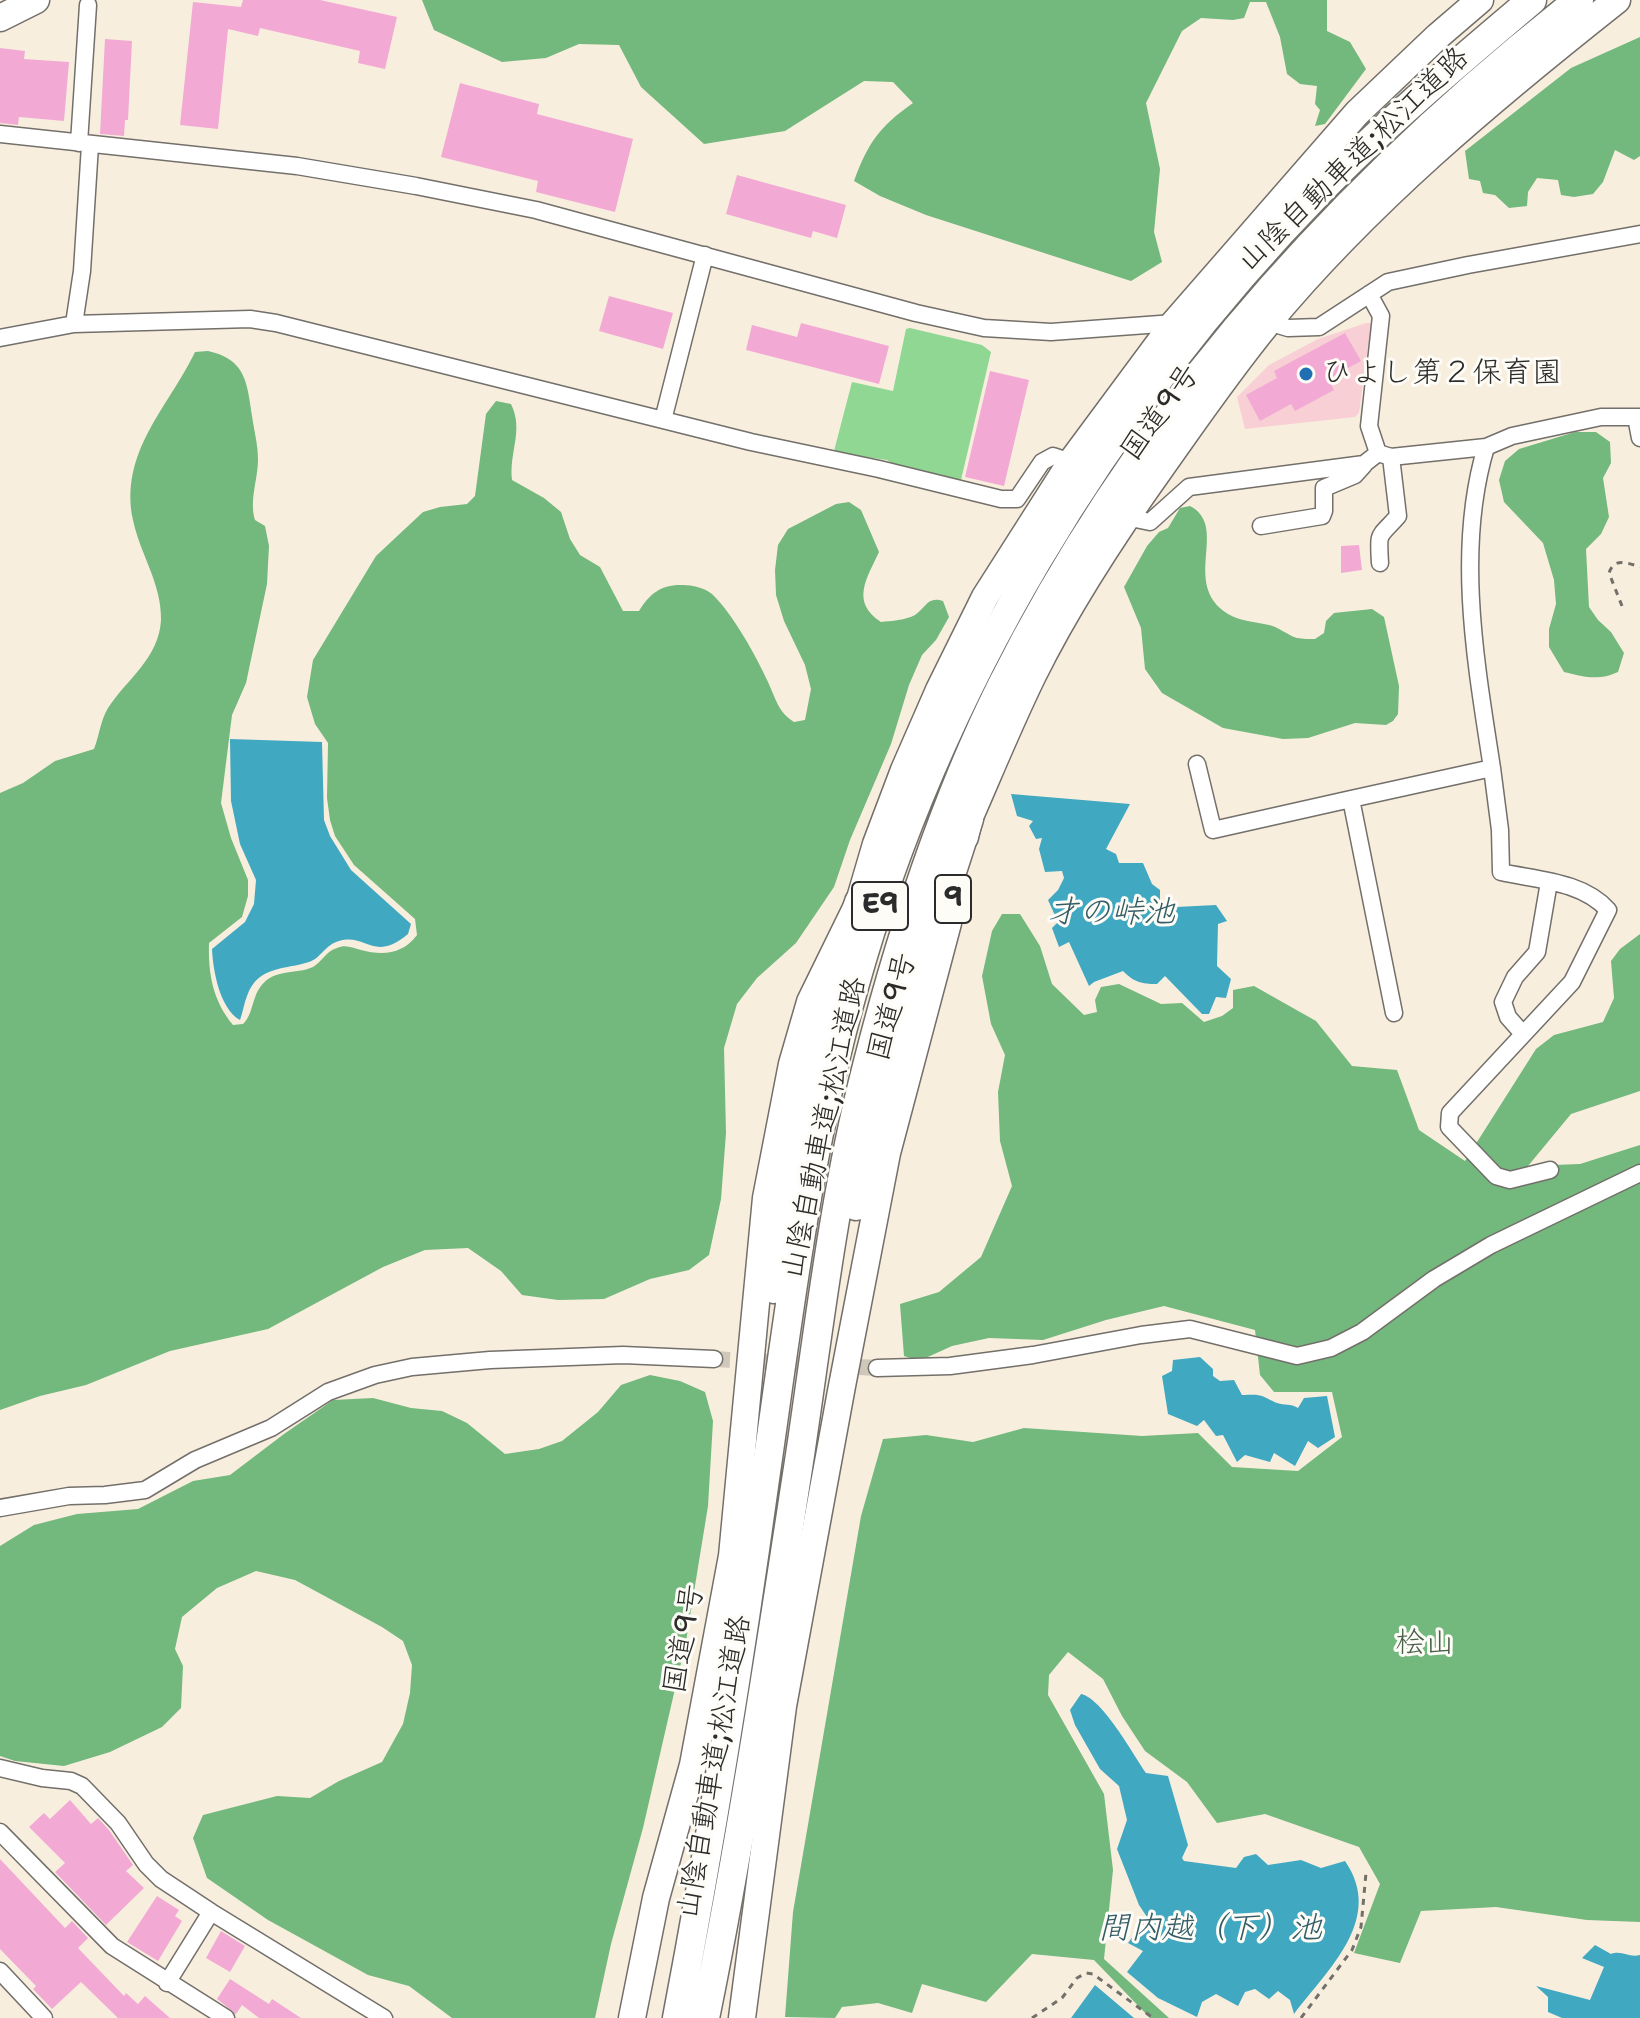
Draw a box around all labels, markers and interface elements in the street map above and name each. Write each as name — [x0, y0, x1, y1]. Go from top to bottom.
street label: 山陰自動車道;松江道路 — [1231, 40, 1477, 280]
place label: ひよし第２保育園 — [1322, 356, 1562, 392]
street label: 国道9号 — [1114, 358, 1208, 468]
marker: ひよし第２保育園 — [1297, 365, 1315, 383]
road number: 9 — [935, 875, 971, 923]
road number: E9 — [852, 882, 908, 930]
water label: 才の峠池 — [1047, 895, 1175, 933]
street label: 国道9号 — [861, 949, 925, 1065]
street label: 山陰自動車道;松江道路 — [775, 973, 875, 1283]
street label: 国道9号 — [658, 1581, 712, 1697]
street label: 山陰自動車道;松江道路 — [670, 1612, 760, 1922]
park label: 桧山 — [1395, 1626, 1455, 1662]
water label: 間内越（下）池 — [1098, 1911, 1322, 1949]

